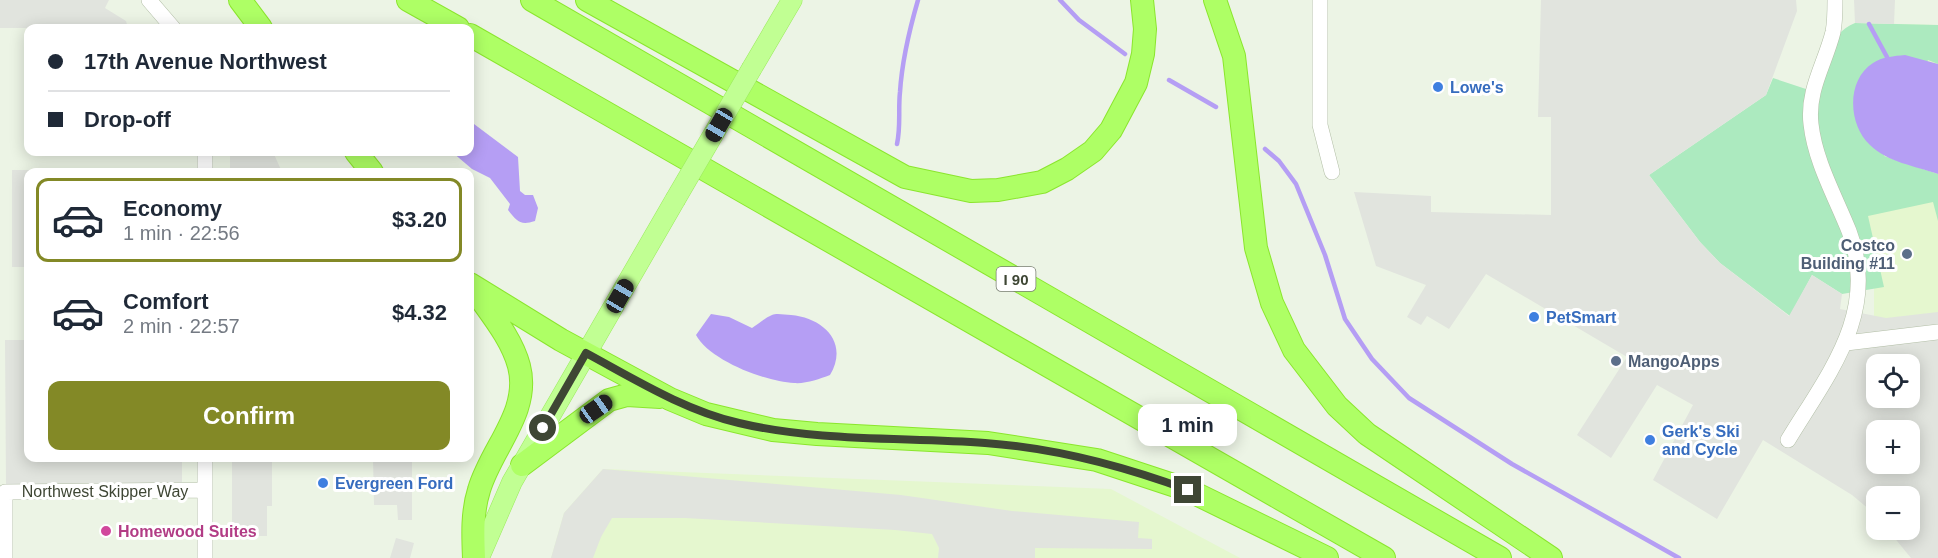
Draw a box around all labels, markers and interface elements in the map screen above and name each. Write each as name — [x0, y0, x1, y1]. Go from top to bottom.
text: 17th Avenue Northwest — [84, 49, 327, 74]
place label: Lowe's — [1450, 79, 1504, 96]
marker: Lowe's — [1431, 80, 1445, 94]
car — [702, 105, 736, 145]
text: Drop-off — [84, 107, 171, 132]
icon: car — [51, 193, 105, 247]
text: Economy — [123, 196, 222, 221]
text: $3.20 — [392, 207, 447, 232]
text: 1 min · 22:56 — [123, 222, 240, 244]
place label: Costco Building #11 — [1801, 237, 1895, 272]
marker: Costco Building #11 — [1900, 247, 1914, 261]
road number: I 90 — [996, 267, 1036, 291]
car — [603, 276, 637, 316]
icon: car — [51, 286, 105, 340]
text: Comfort — [123, 289, 209, 314]
text: $4.32 — [392, 300, 447, 325]
place label: PetSmart — [1546, 309, 1617, 326]
marker: PetSmart — [1527, 310, 1541, 324]
text: 2 min · 22:57 — [123, 315, 240, 337]
place label: MangoApps — [1628, 353, 1720, 370]
marker: MangoApps — [1609, 354, 1623, 368]
map controls — [1866, 354, 1920, 540]
button: locate — [1866, 354, 1920, 408]
button: Confirm — [48, 381, 450, 450]
car — [576, 391, 616, 427]
callout: 1 min — [1138, 403, 1238, 445]
route start — [529, 414, 556, 441]
text: 1 min — [1161, 414, 1214, 436]
button: + — [1866, 420, 1920, 474]
place label: Gerk's Ski and Cycle — [1662, 423, 1740, 458]
marker: Gerk's Ski and Cycle — [1643, 433, 1657, 447]
place label: Evergreen Ford — [335, 475, 453, 492]
marker: Evergreen Ford — [316, 476, 330, 490]
route end — [1174, 476, 1201, 503]
street label: Northwest Skipper Way — [22, 483, 188, 500]
button: − — [1866, 486, 1920, 540]
place label: Homewood Suites — [118, 523, 257, 540]
marker: Homewood Suites — [99, 524, 113, 538]

